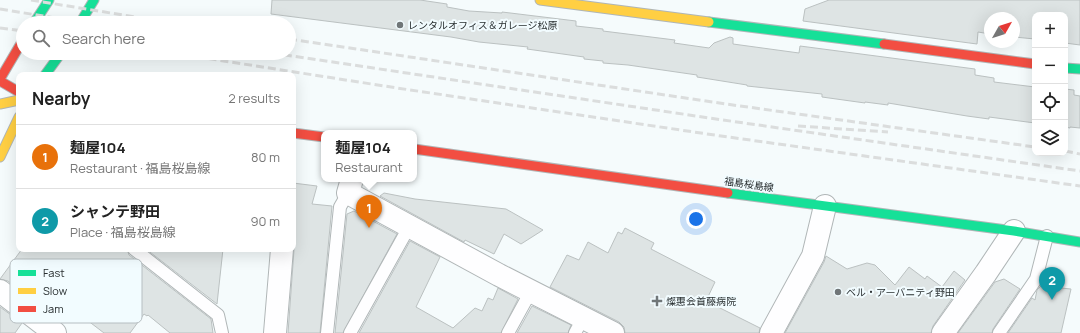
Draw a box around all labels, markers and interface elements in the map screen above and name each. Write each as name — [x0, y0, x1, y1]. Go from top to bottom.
north arrow — [984, 12, 1020, 48]
map controls — [1032, 12, 1068, 156]
button: + — [1032, 12, 1068, 48]
search box — [16, 16, 296, 60]
place label: レンタルオフィス＆ガレージ松原 — [408, 18, 558, 32]
marker: レンタルオフィス＆ガレージ松原 — [395, 20, 405, 30]
icon: search — [30, 27, 52, 49]
text: Search here — [62, 28, 145, 49]
button: − — [1032, 48, 1068, 84]
button: locate — [1032, 84, 1068, 120]
text: Nearby — [32, 87, 90, 110]
text: 2 results — [228, 89, 280, 107]
button: layers — [1032, 120, 1068, 156]
popup — [321, 130, 417, 182]
text: 麺屋104 — [70, 137, 126, 158]
text: 麺屋104 — [335, 137, 391, 158]
text: 1 — [42, 148, 48, 166]
text: 80 m — [251, 148, 280, 166]
text: Restaurant — [335, 158, 403, 176]
text: Restaurant · 福島桜島線 — [70, 159, 211, 177]
street label: 福島桜島線 — [723, 174, 775, 194]
pin: 1 — [356, 195, 382, 228]
text: シャンテ野田 — [70, 201, 160, 222]
your location — [686, 209, 706, 229]
text: 2 — [41, 212, 49, 230]
text: 90 m — [250, 212, 280, 230]
text: Place · 福島桜島線 — [70, 223, 176, 241]
legend — [10, 259, 142, 323]
text: Fast — [43, 265, 65, 280]
pin: 2 — [1039, 267, 1065, 300]
text: Slow — [43, 283, 68, 298]
place label: ベル・アーバニティ野田 — [846, 285, 955, 299]
marker: ベル・アーバニティ野田 — [833, 287, 843, 297]
place label: 燦惠会首藤病院 — [666, 294, 736, 308]
marker: 燦惠会首藤病院 — [651, 295, 663, 307]
text: Jam — [43, 301, 64, 316]

